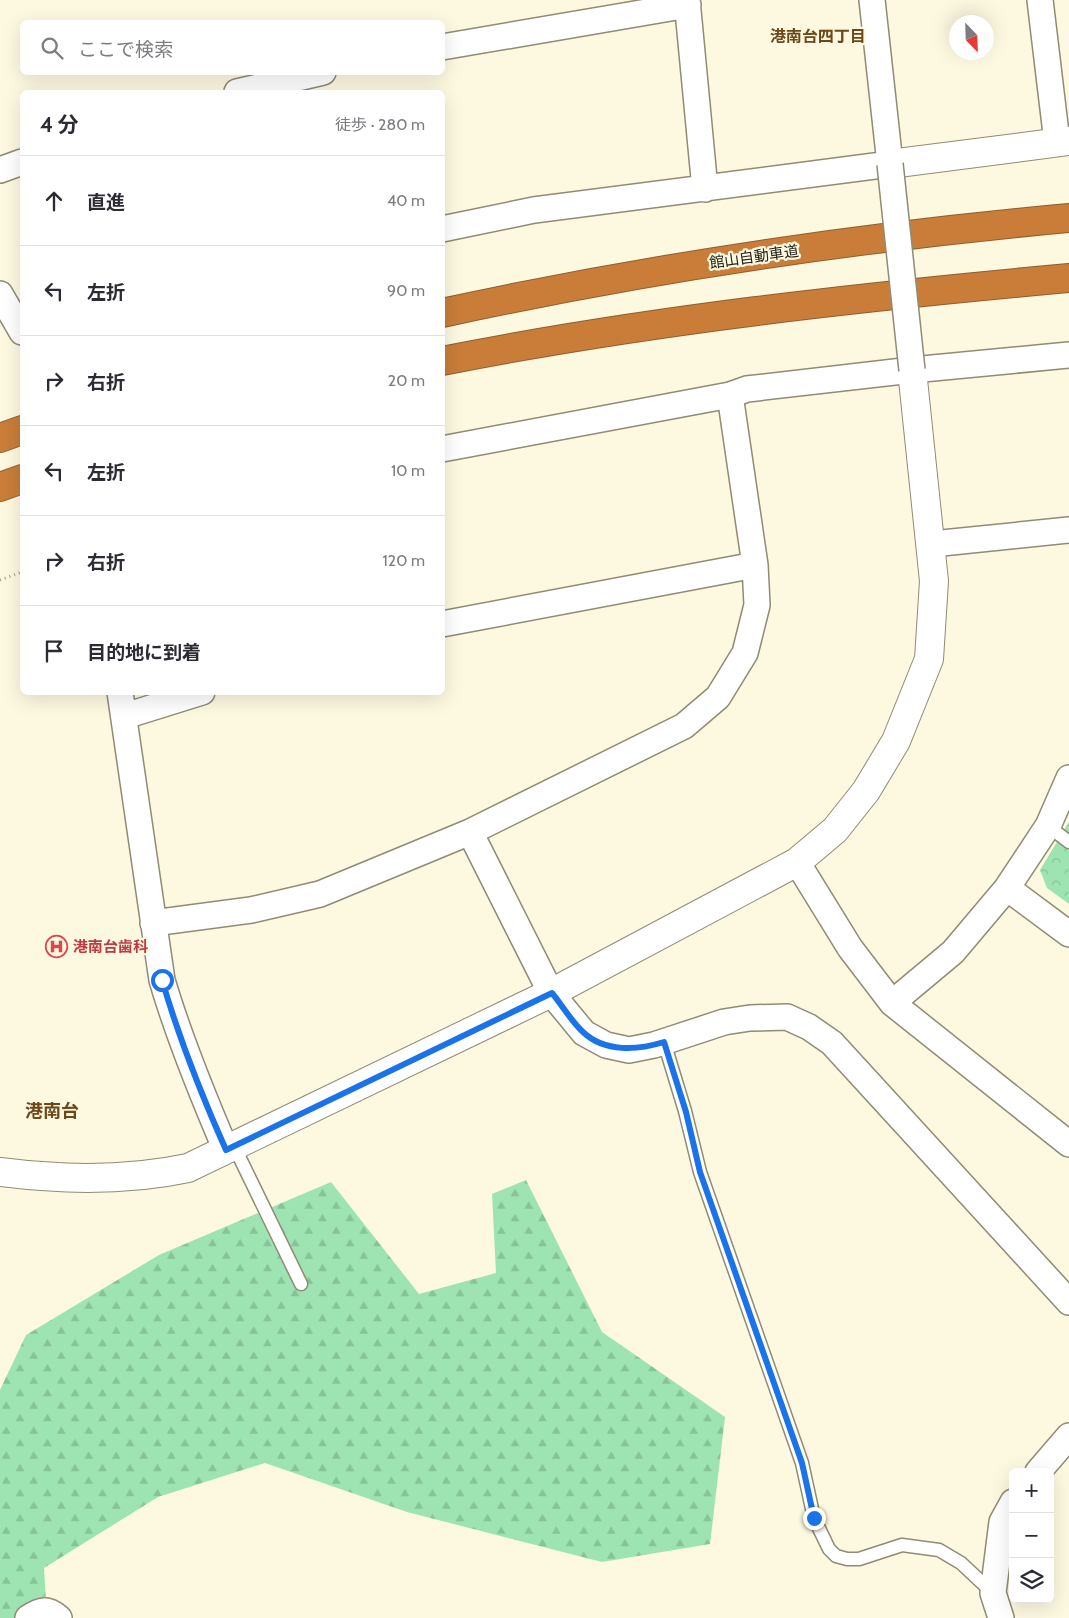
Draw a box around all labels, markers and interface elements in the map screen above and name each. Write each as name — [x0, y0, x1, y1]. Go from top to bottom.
north arrow — [949, 15, 994, 60]
search box — [20, 20, 445, 75]
district label: 港南台四丁目 — [770, 27, 866, 46]
icon: search — [38, 34, 66, 62]
text: ここで検索 — [78, 38, 173, 61]
text: 4 分 — [40, 112, 79, 137]
text: 徒歩 · 280 m — [335, 115, 425, 134]
icon: ahead — [40, 187, 68, 215]
text: 直進 — [87, 191, 125, 214]
text: 40 m — [387, 191, 425, 210]
street label: 館山自動車道 — [708, 242, 800, 272]
icon: left — [40, 277, 68, 305]
text: 左折 — [87, 281, 125, 304]
text: 90 m — [387, 281, 425, 300]
icon: right — [40, 367, 68, 395]
text: 右折 — [87, 371, 125, 394]
text: 20 m — [388, 371, 425, 390]
icon: left — [40, 457, 68, 485]
text: 左折 — [87, 461, 125, 484]
text: 10 m — [391, 461, 425, 480]
icon: right — [40, 547, 68, 575]
text: 右折 — [87, 551, 125, 574]
text: 120 m — [383, 551, 425, 570]
icon: arrive — [40, 637, 68, 665]
text: 目的地に到着 — [87, 641, 201, 664]
hospital icon: 港南台歯科 — [45, 935, 69, 959]
place label: 港南台歯科 — [73, 938, 148, 956]
route start — [151, 969, 174, 992]
district label: 港南台 — [25, 1100, 79, 1122]
map controls — [1009, 1468, 1054, 1603]
button: + — [1009, 1468, 1054, 1513]
route end — [803, 1507, 826, 1530]
button: − — [1009, 1513, 1054, 1558]
button: layers — [1009, 1558, 1054, 1603]

